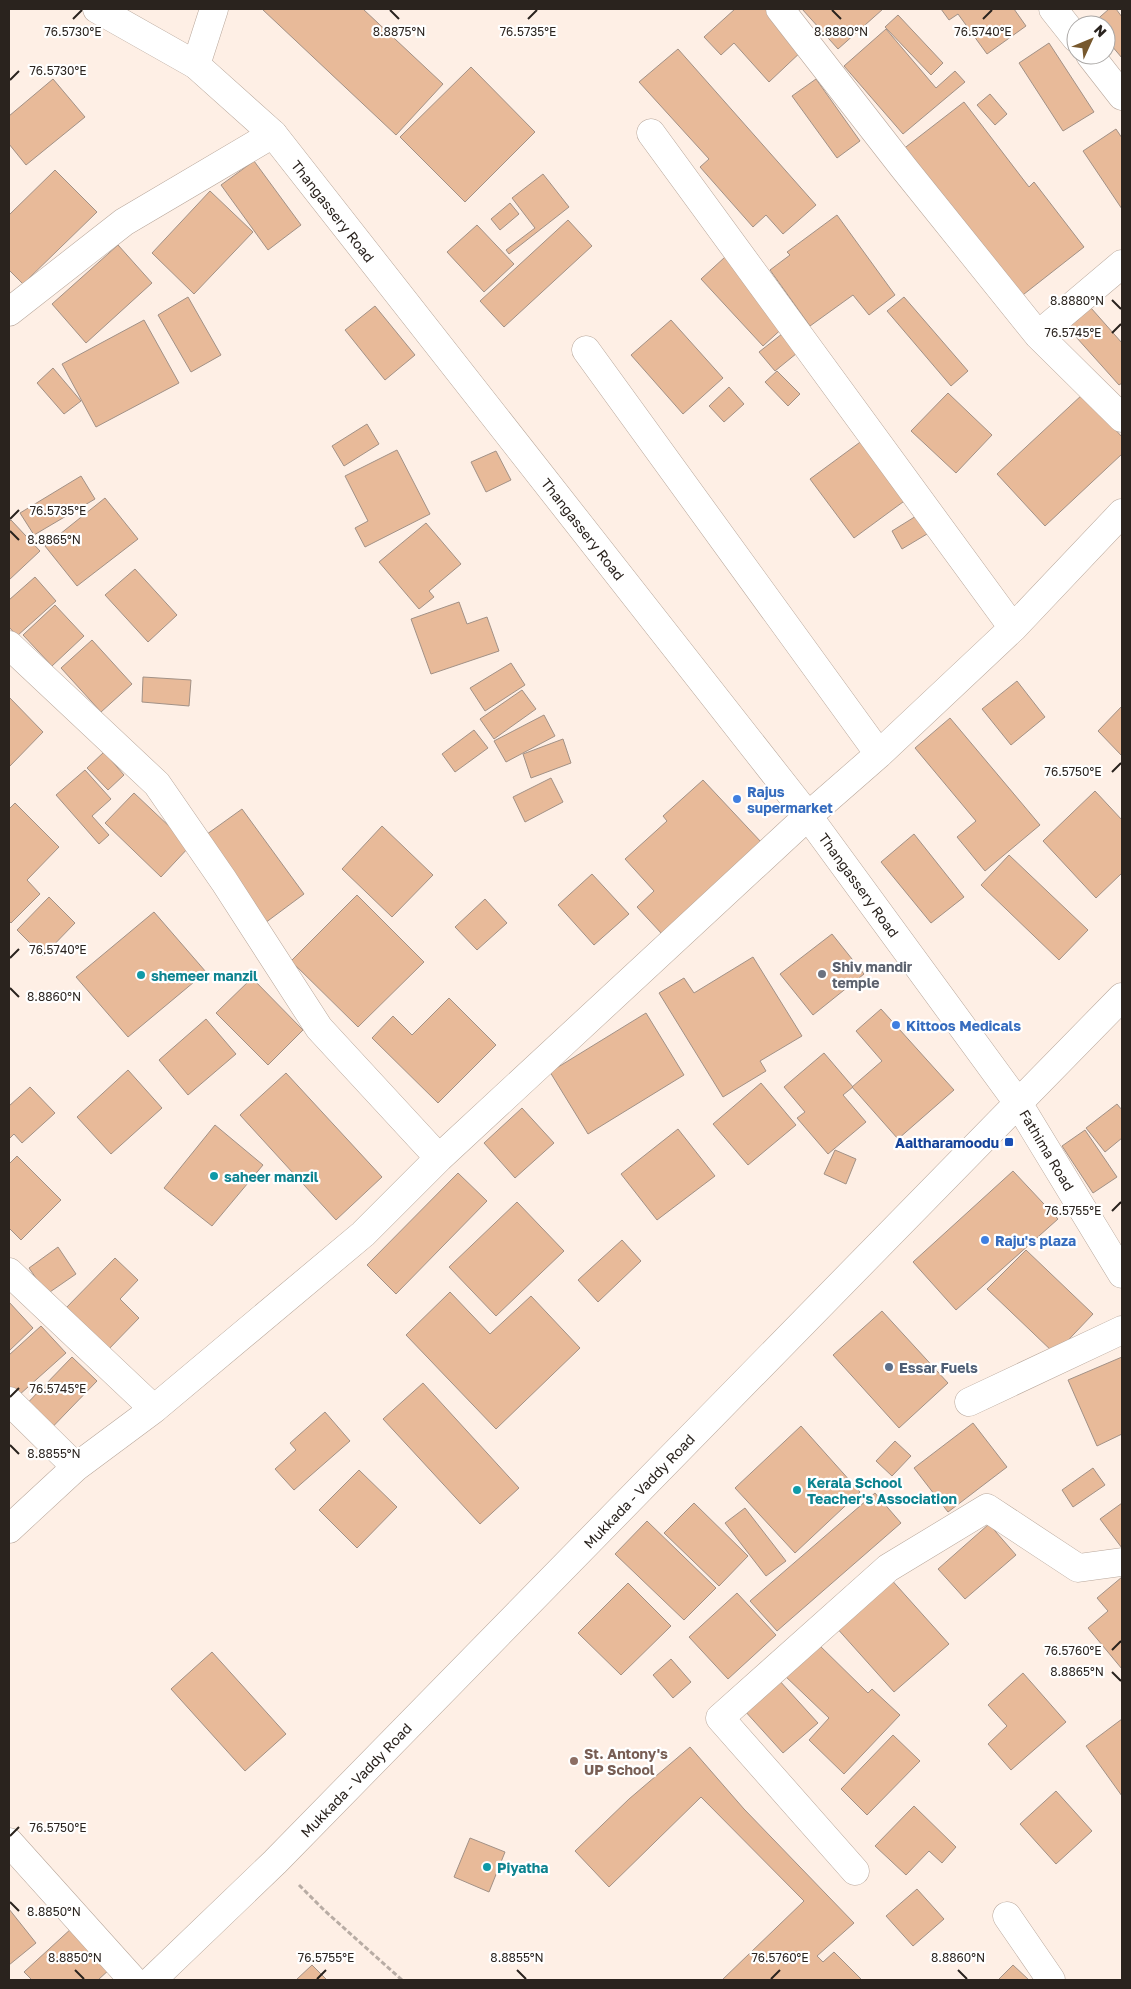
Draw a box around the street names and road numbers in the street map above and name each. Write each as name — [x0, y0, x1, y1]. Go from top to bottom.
street label: Thangassery Road — [288, 157, 378, 265]
street label: Thangassery Road — [538, 475, 628, 583]
street label: Thangassery Road — [815, 830, 903, 940]
street label: Fathima Road — [1016, 1106, 1078, 1194]
street label: Mukkada - Vaddy Road — [580, 1430, 698, 1552]
street label: Mukkada - Vaddy Road — [297, 1719, 415, 1841]

